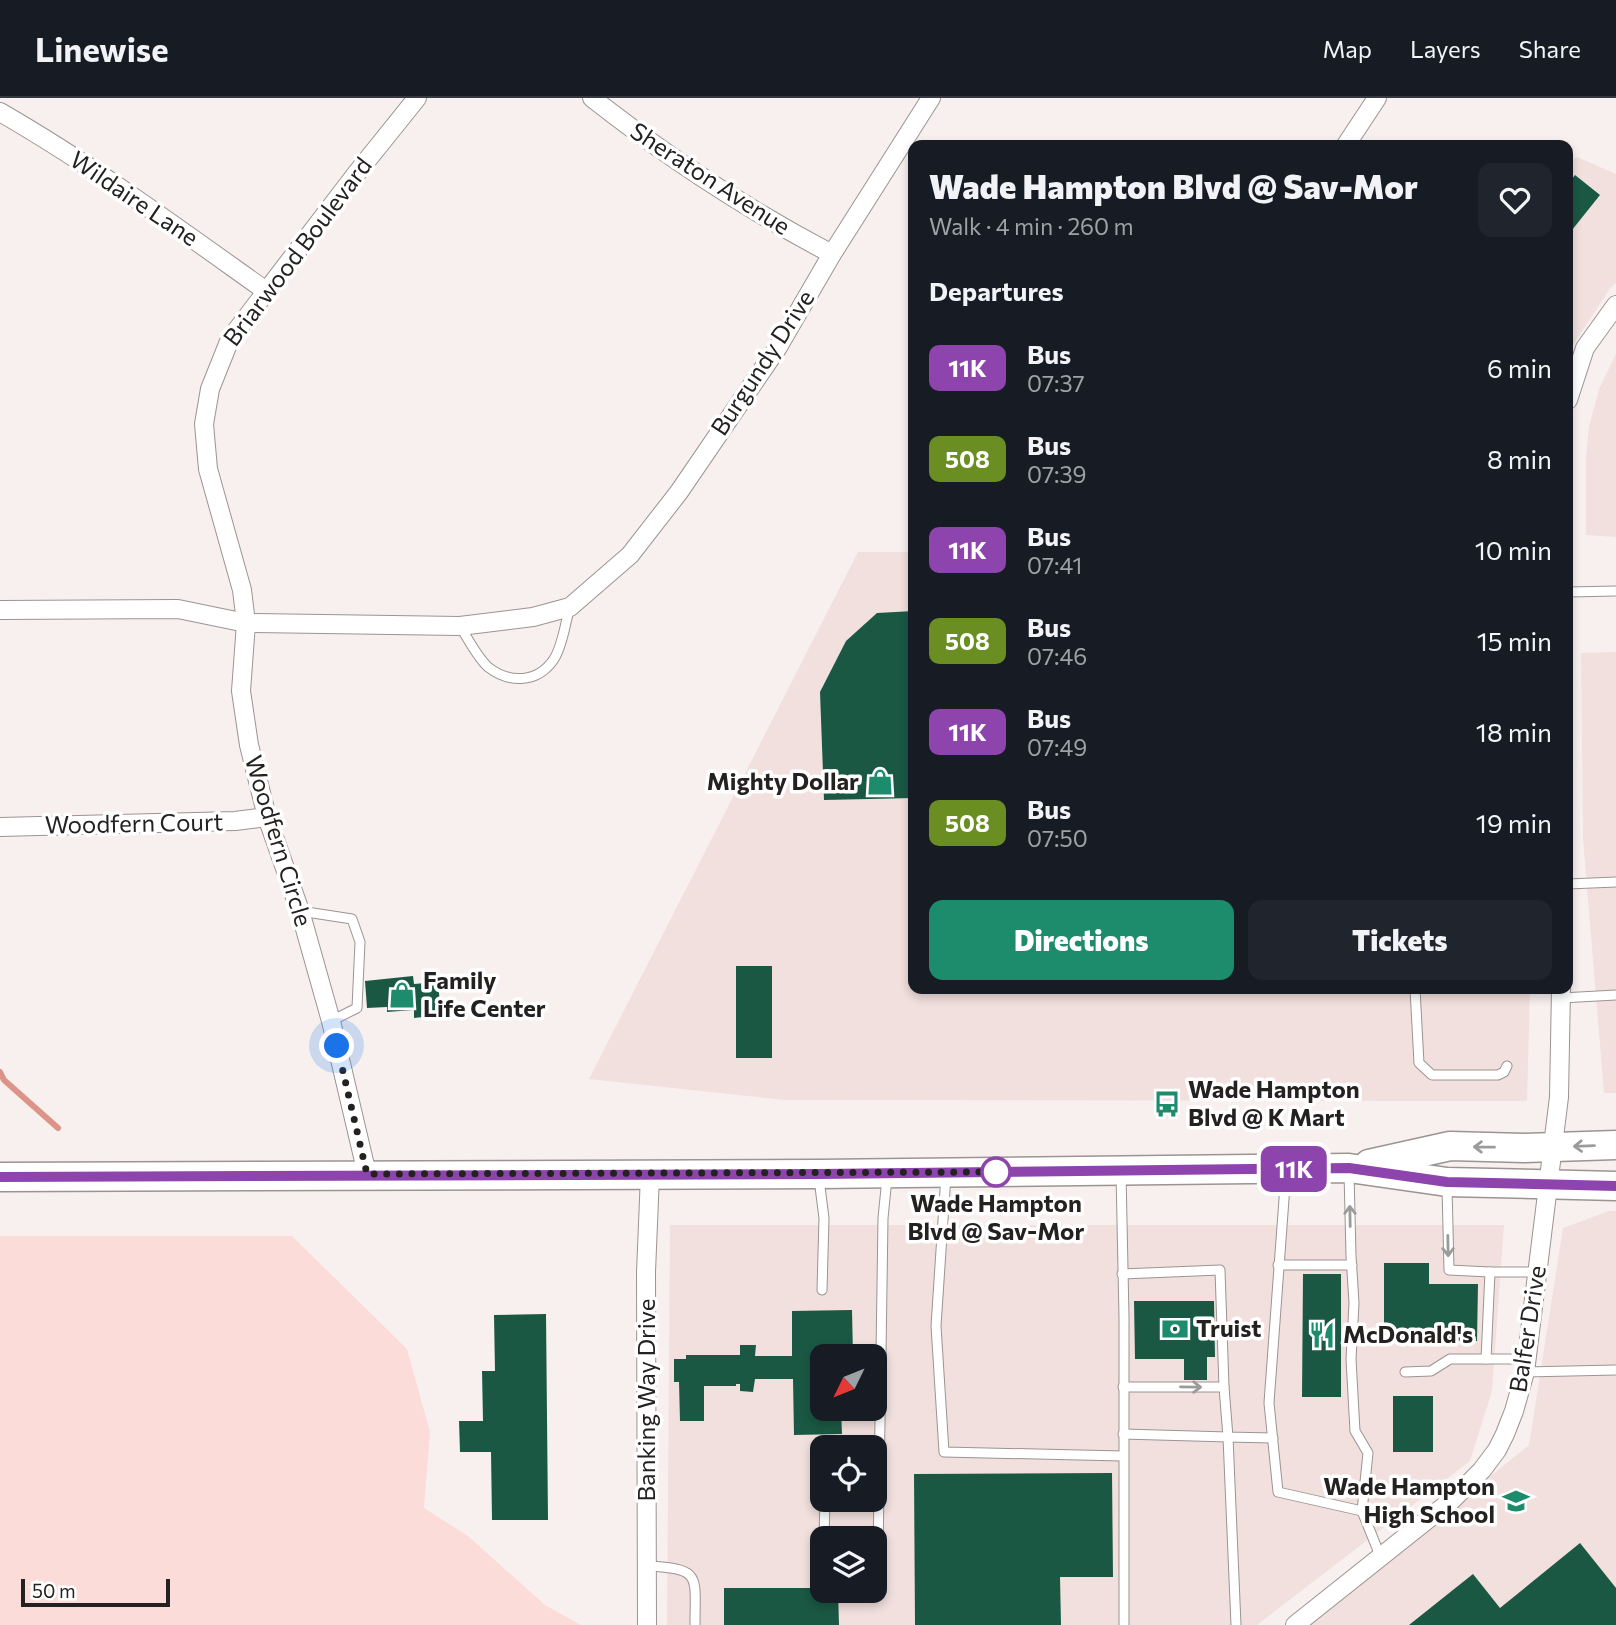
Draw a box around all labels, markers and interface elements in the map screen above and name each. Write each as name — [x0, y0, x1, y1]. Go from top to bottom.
text: Linewise — [35, 28, 169, 69]
text: Map — [1323, 34, 1372, 63]
text: Layers — [1410, 34, 1481, 63]
text: Share — [1519, 34, 1581, 63]
street label: Sheraton Avenue — [625, 115, 796, 240]
street label: Wildaire Lane — [65, 144, 204, 251]
street label: Briarwood Boulevard — [216, 151, 377, 351]
button: heart — [1478, 163, 1552, 237]
text: Wade Hampton Blvd @ Sav-Mor — [929, 165, 1418, 206]
text: Walk · 4 min · 260 m — [929, 212, 1134, 240]
text: Departures — [929, 275, 1064, 306]
street label: Burgundy Drive — [704, 284, 820, 440]
text: Bus — [1027, 338, 1071, 369]
text: 6 min — [1487, 352, 1552, 383]
text: 11K — [948, 353, 987, 382]
text: 07:37 — [1027, 369, 1085, 397]
text: Bus — [1027, 429, 1071, 460]
text: 8 min — [1487, 443, 1552, 474]
text: 508 — [945, 444, 990, 473]
text: 07:39 — [1027, 460, 1087, 488]
text: Bus — [1027, 520, 1071, 551]
text: 10 min — [1475, 534, 1552, 565]
text: 11K — [948, 535, 987, 564]
text: 07:41 — [1027, 551, 1082, 579]
text: Bus — [1027, 611, 1071, 642]
text: 15 min — [1477, 625, 1552, 656]
text: 508 — [945, 626, 990, 655]
text: 07:46 — [1027, 642, 1087, 670]
text: Bus — [1027, 702, 1071, 733]
text: 18 min — [1476, 716, 1552, 747]
text: 11K — [948, 717, 987, 746]
text: 07:49 — [1027, 733, 1087, 761]
street label: Woodfern Circle — [240, 752, 319, 930]
place label: Mighty Dollar — [707, 766, 859, 795]
shop icon: Mighty Dollar — [865, 767, 895, 797]
text: Bus — [1027, 793, 1071, 824]
street label: Woodfern Court — [45, 806, 224, 839]
text: 19 min — [1476, 807, 1552, 838]
text: 508 — [945, 808, 990, 837]
text: 07:50 — [1027, 824, 1088, 852]
button: Directions — [929, 900, 1234, 980]
button: Tickets — [1248, 900, 1552, 980]
place label: Family Life Center — [423, 965, 546, 1022]
shop icon: Family Life Center — [387, 980, 417, 1010]
your location — [319, 1028, 354, 1063]
place label: Wade Hampton Blvd @ K Mart — [1188, 1074, 1360, 1131]
bus stop icon: Wade Hampton Blvd @ K Mart — [1152, 1089, 1182, 1119]
one-way arrow — [1573, 1139, 1596, 1152]
one-way arrow — [1473, 1140, 1496, 1154]
line badge: 11K — [1254, 1146, 1334, 1192]
text: 11K — [1275, 1154, 1313, 1183]
marker: Wade Hampton Blvd @ Sav-Mor — [981, 1157, 1011, 1187]
place label: Wade Hampton Blvd @ Sav-Mor — [908, 1188, 1084, 1245]
one-way arrow — [1343, 1205, 1357, 1228]
one-way arrow — [1441, 1235, 1455, 1258]
street label: Balfer Drive — [1502, 1263, 1551, 1394]
street label: Banking Way Drive — [631, 1299, 660, 1501]
place label: Truist — [1196, 1313, 1261, 1342]
bank icon: Truist — [1160, 1314, 1190, 1344]
place label: McDonald's — [1343, 1319, 1473, 1348]
restaurant icon: McDonald's — [1307, 1320, 1337, 1350]
north arrow — [810, 1344, 887, 1421]
map controls — [810, 1344, 887, 1603]
one-way arrow — [1179, 1381, 1202, 1394]
button: locate — [810, 1435, 887, 1512]
place label: Wade Hampton High School — [1323, 1471, 1495, 1528]
school or university icon: Wade Hampton High School — [1501, 1486, 1531, 1516]
button: layers — [810, 1526, 887, 1603]
scale bar — [21, 1576, 170, 1608]
text: 50 m — [32, 1579, 76, 1602]

